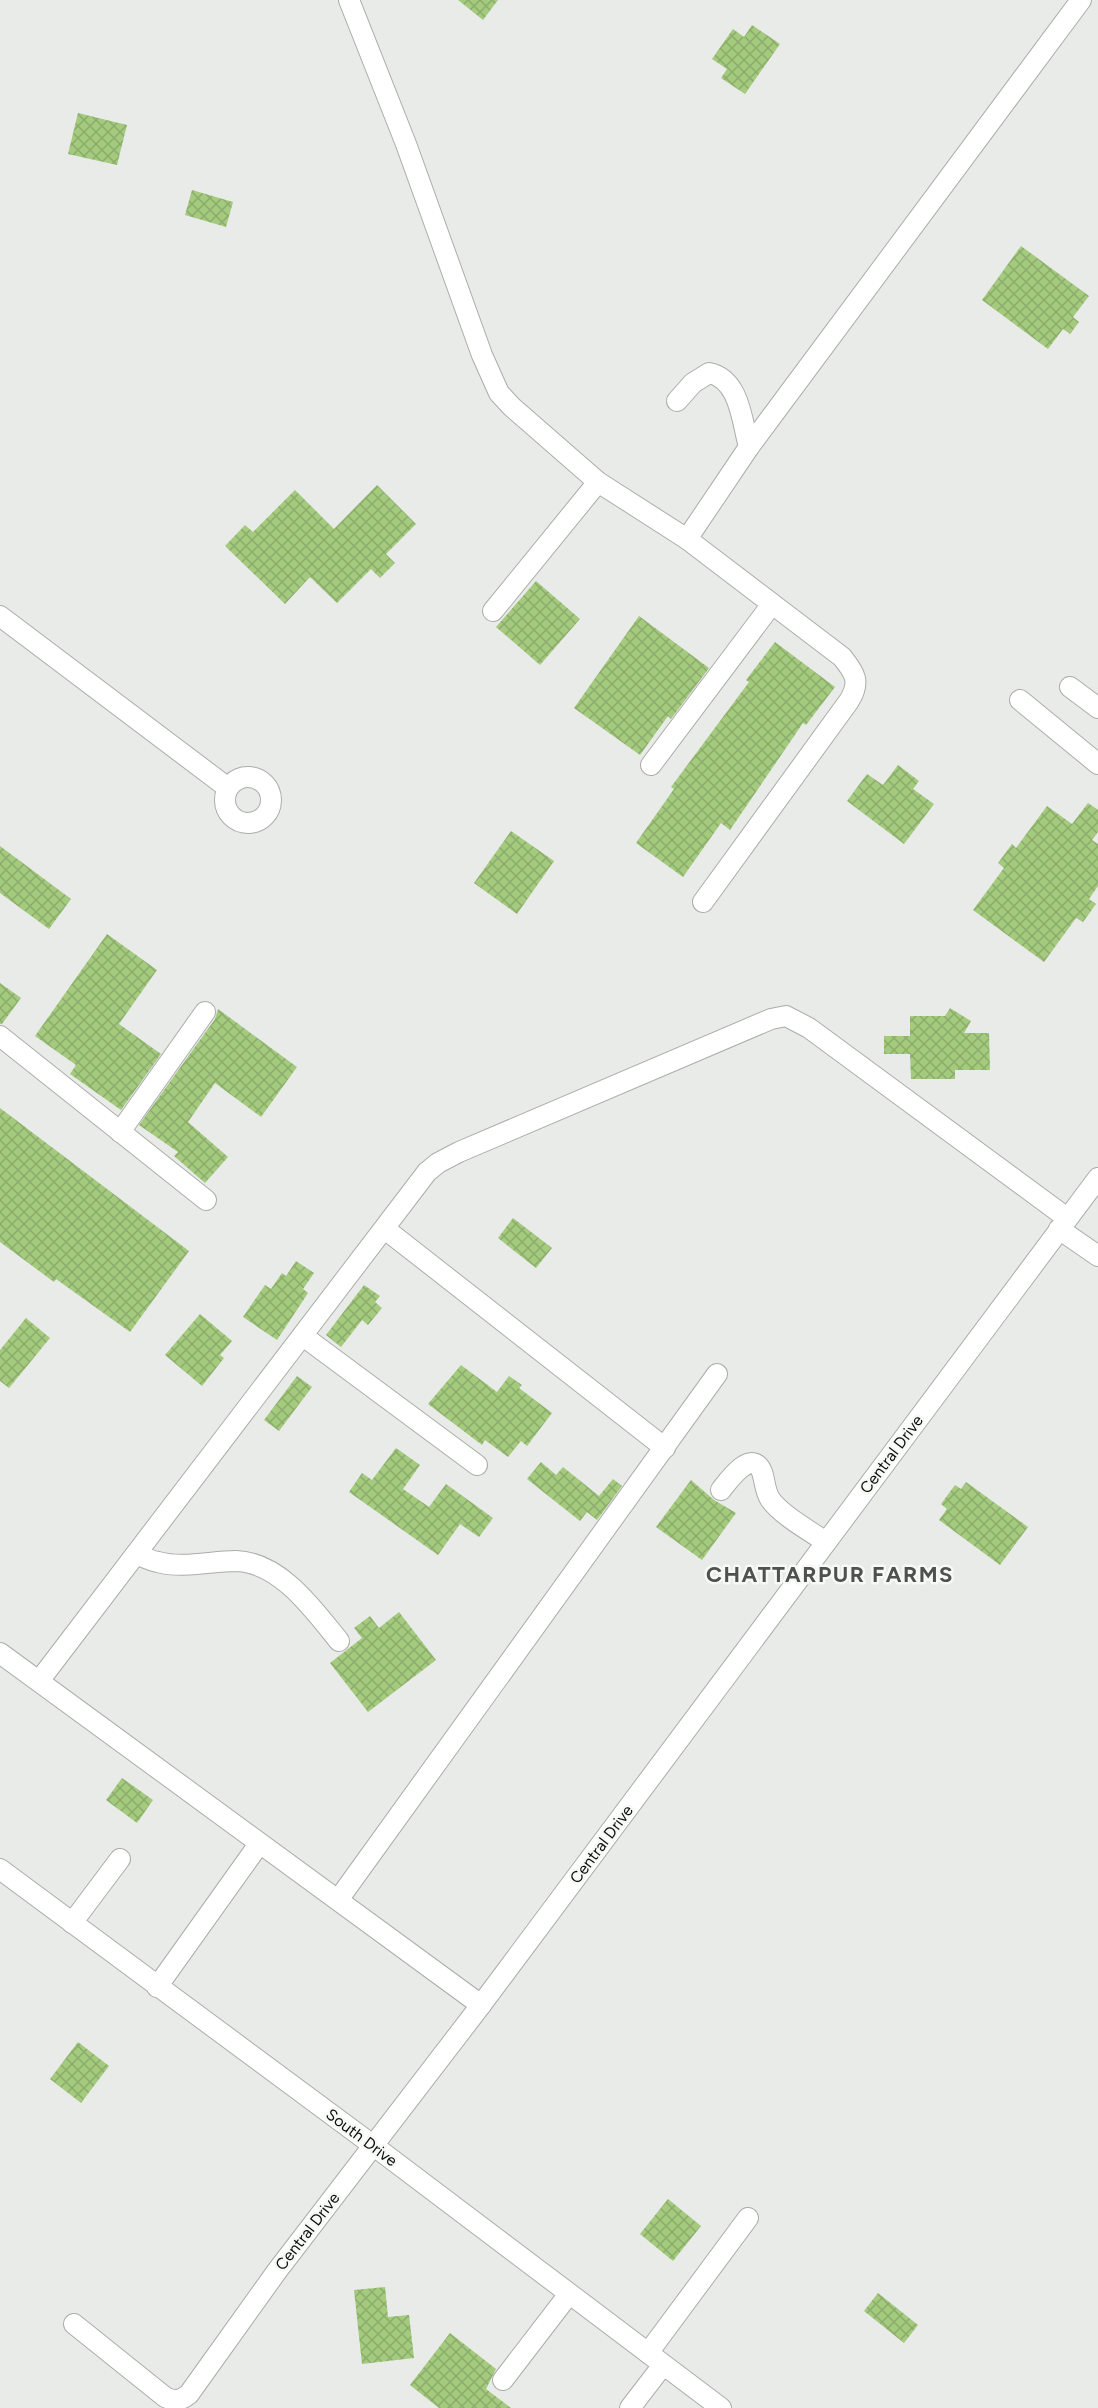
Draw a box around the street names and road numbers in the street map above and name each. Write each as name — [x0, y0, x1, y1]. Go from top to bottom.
street label: Central Drive — [856, 1411, 927, 1497]
street label: Central Drive — [566, 1801, 637, 1887]
street label: South Drive — [322, 2105, 401, 2170]
street label: Central Drive — [271, 2189, 344, 2274]

